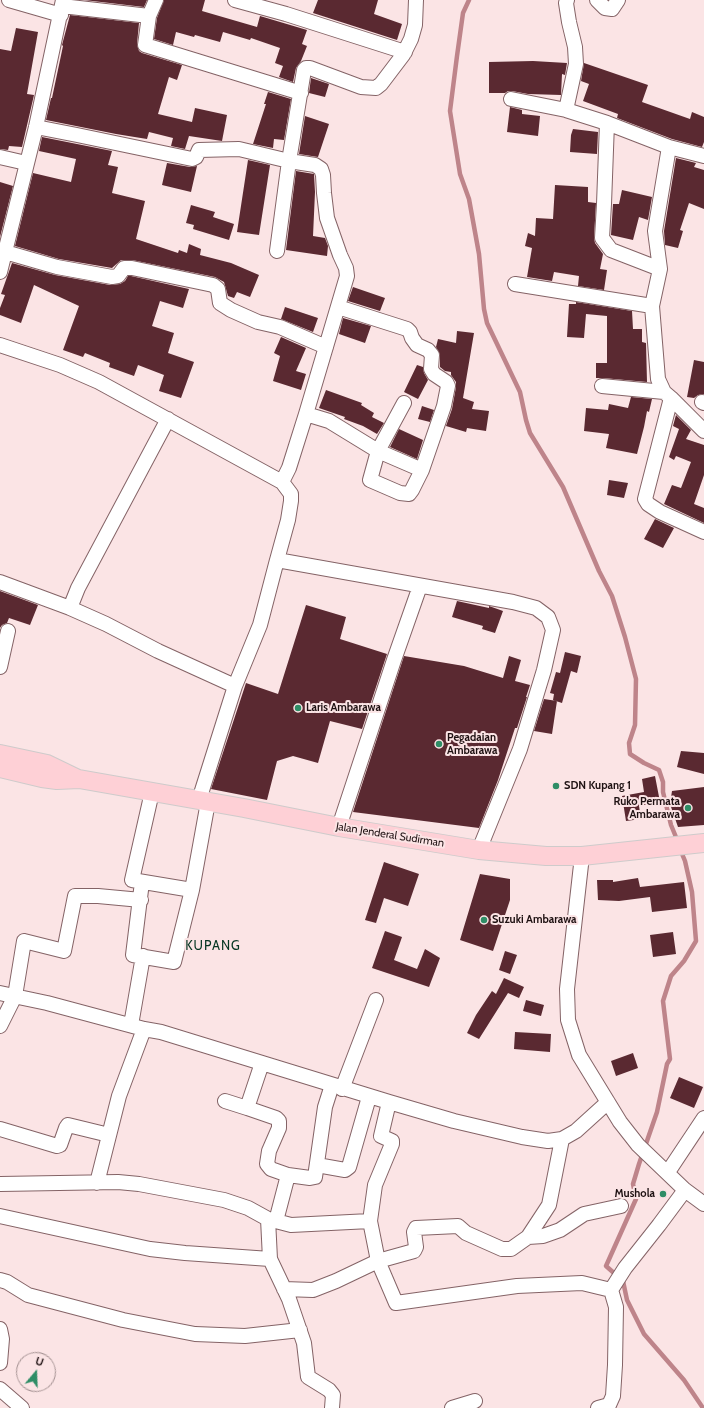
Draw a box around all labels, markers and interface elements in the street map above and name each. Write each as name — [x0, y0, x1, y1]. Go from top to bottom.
place label: Laris Ambarawa — [306, 701, 381, 715]
marker: Laris Ambarawa — [293, 703, 303, 713]
place label: Pegadaian Ambarawa — [447, 731, 498, 757]
marker: Pegadaian Ambarawa — [434, 739, 444, 749]
place label: SDN Kupang 1 — [564, 779, 631, 793]
marker: SDN Kupang 1 — [551, 781, 561, 791]
place label: Ruko Permata Ambarawa — [613, 795, 680, 821]
marker: Ruko Permata Ambarawa — [683, 803, 693, 813]
street label: Jalan Jenderal Sudirman — [335, 820, 445, 850]
place label: Suzuki Ambarawa — [492, 913, 577, 927]
marker: Suzuki Ambarawa — [479, 915, 489, 925]
district label: KUPANG — [185, 938, 241, 954]
place label: Mushola — [615, 1187, 655, 1201]
marker: Mushola — [658, 1189, 668, 1199]
north arrow — [16, 1352, 56, 1392]
text: U — [34, 1354, 46, 1370]

